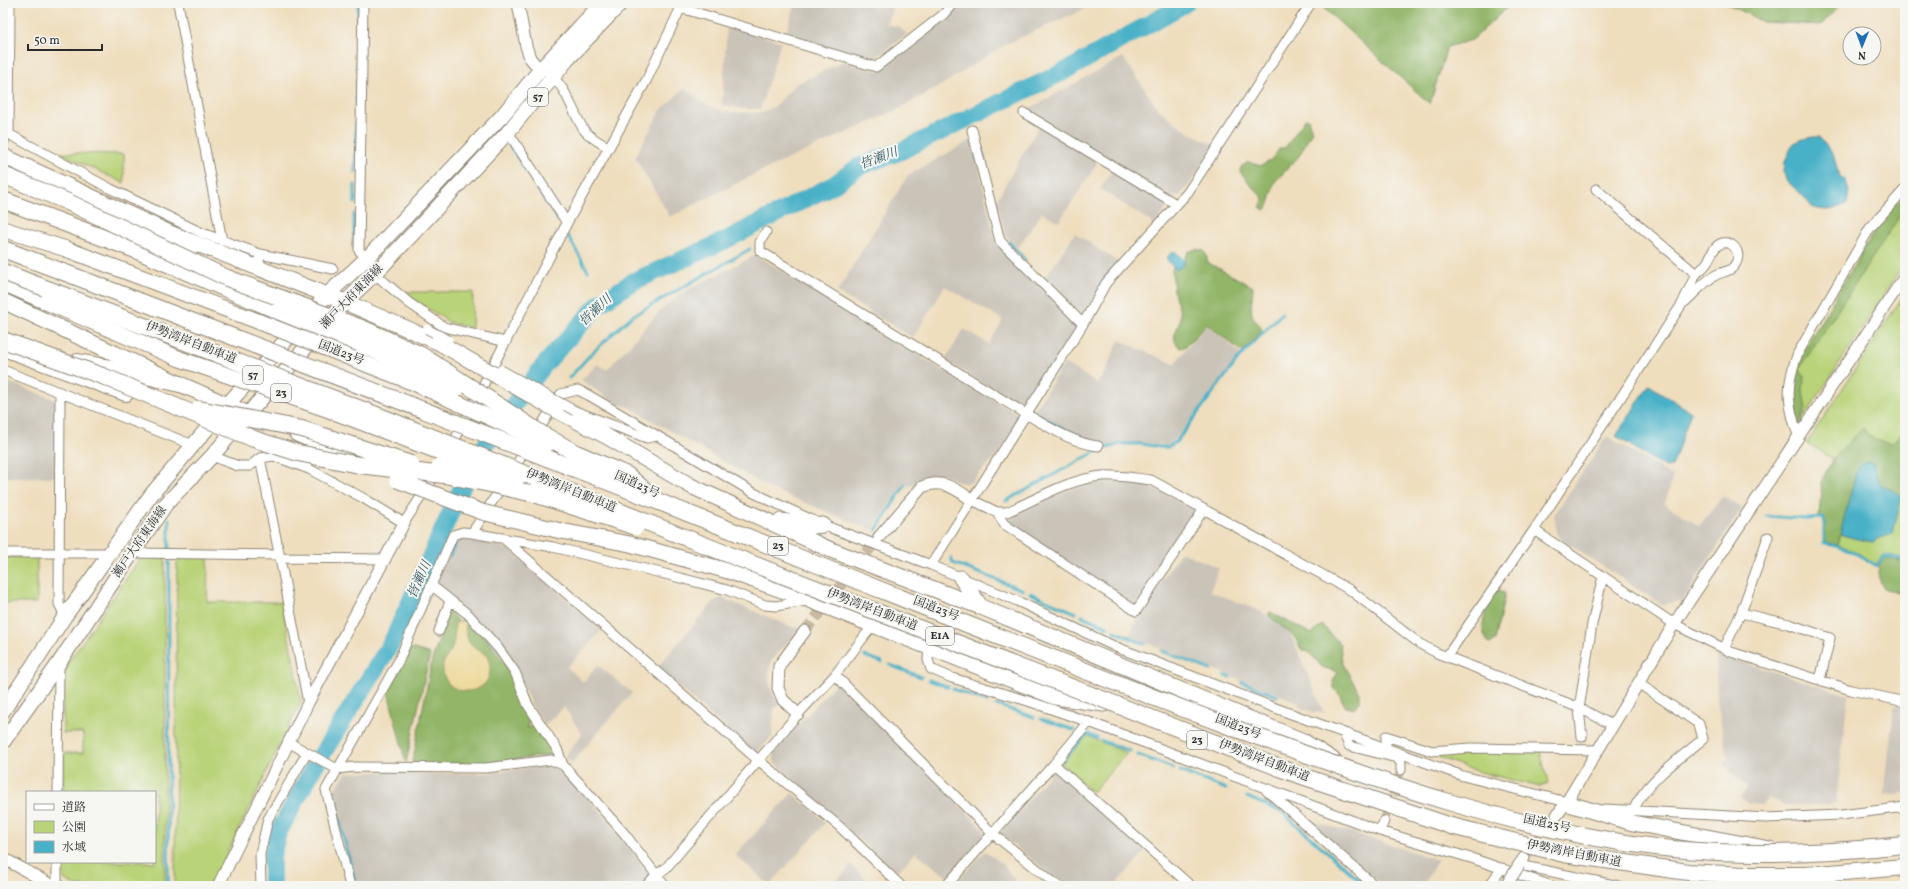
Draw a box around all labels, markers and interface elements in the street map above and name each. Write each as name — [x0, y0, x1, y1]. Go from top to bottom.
scale bar — [28, 26, 102, 52]
north arrow — [1842, 26, 1882, 66]
text: 50 m — [34, 33, 60, 49]
text: N — [1858, 47, 1866, 62]
road number: 57 — [528, 88, 548, 106]
water label: 皆瀬川 — [858, 143, 902, 174]
street label: 瀬戸大府東海線 — [317, 261, 387, 333]
water label: 皆瀬川 — [576, 290, 618, 331]
street label: 伊勢湾岸自動車道 — [143, 318, 239, 368]
street label: 国道23号 — [316, 337, 366, 369]
road number: 57 — [243, 366, 263, 384]
road number: 23 — [271, 384, 291, 402]
street label: 伊勢湾岸自動車道 — [523, 466, 619, 516]
street label: 国道23号 — [612, 468, 662, 502]
street label: 瀬戸大府東海線 — [109, 503, 171, 581]
road number: 23 — [768, 537, 788, 555]
water label: 皆瀬川 — [404, 557, 437, 601]
street label: 伊勢湾岸自動車道 — [824, 585, 920, 635]
street label: 国道23号 — [911, 593, 961, 625]
road number: E1A — [926, 627, 954, 645]
street label: 国道23号 — [1213, 711, 1263, 743]
road number: 23 — [1187, 731, 1207, 749]
street label: 伊勢湾岸自動車道 — [1216, 736, 1312, 786]
legend — [26, 791, 156, 863]
text: 道路 — [62, 800, 86, 816]
street label: 国道23号 — [1522, 811, 1572, 837]
text: 公園 — [62, 820, 86, 836]
street label: 伊勢湾岸自動車道 — [1525, 837, 1623, 871]
text: 水域 — [62, 840, 86, 856]

